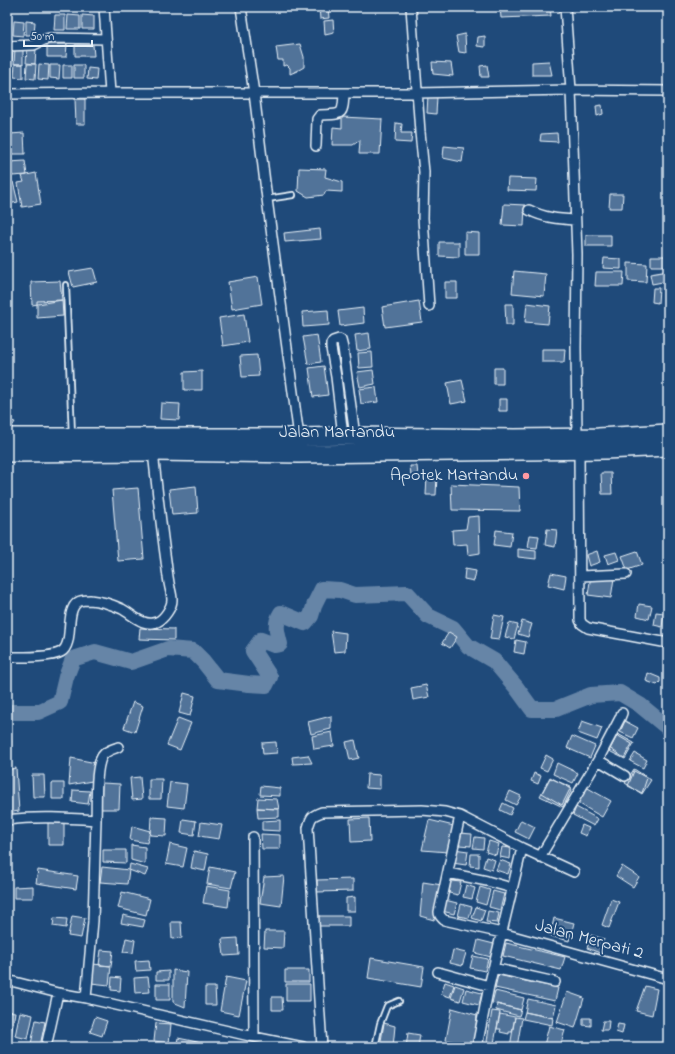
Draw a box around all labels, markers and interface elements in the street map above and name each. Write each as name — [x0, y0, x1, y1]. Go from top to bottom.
scale bar — [24, 22, 92, 48]
text: 50 m — [30, 28, 54, 46]
street label: Jalan Martandu — [279, 420, 395, 446]
place label: Apotek Martandu — [390, 463, 518, 489]
marker: Apotek Martandu — [521, 471, 531, 481]
street label: Jalan Merpati 2 — [532, 913, 646, 967]

